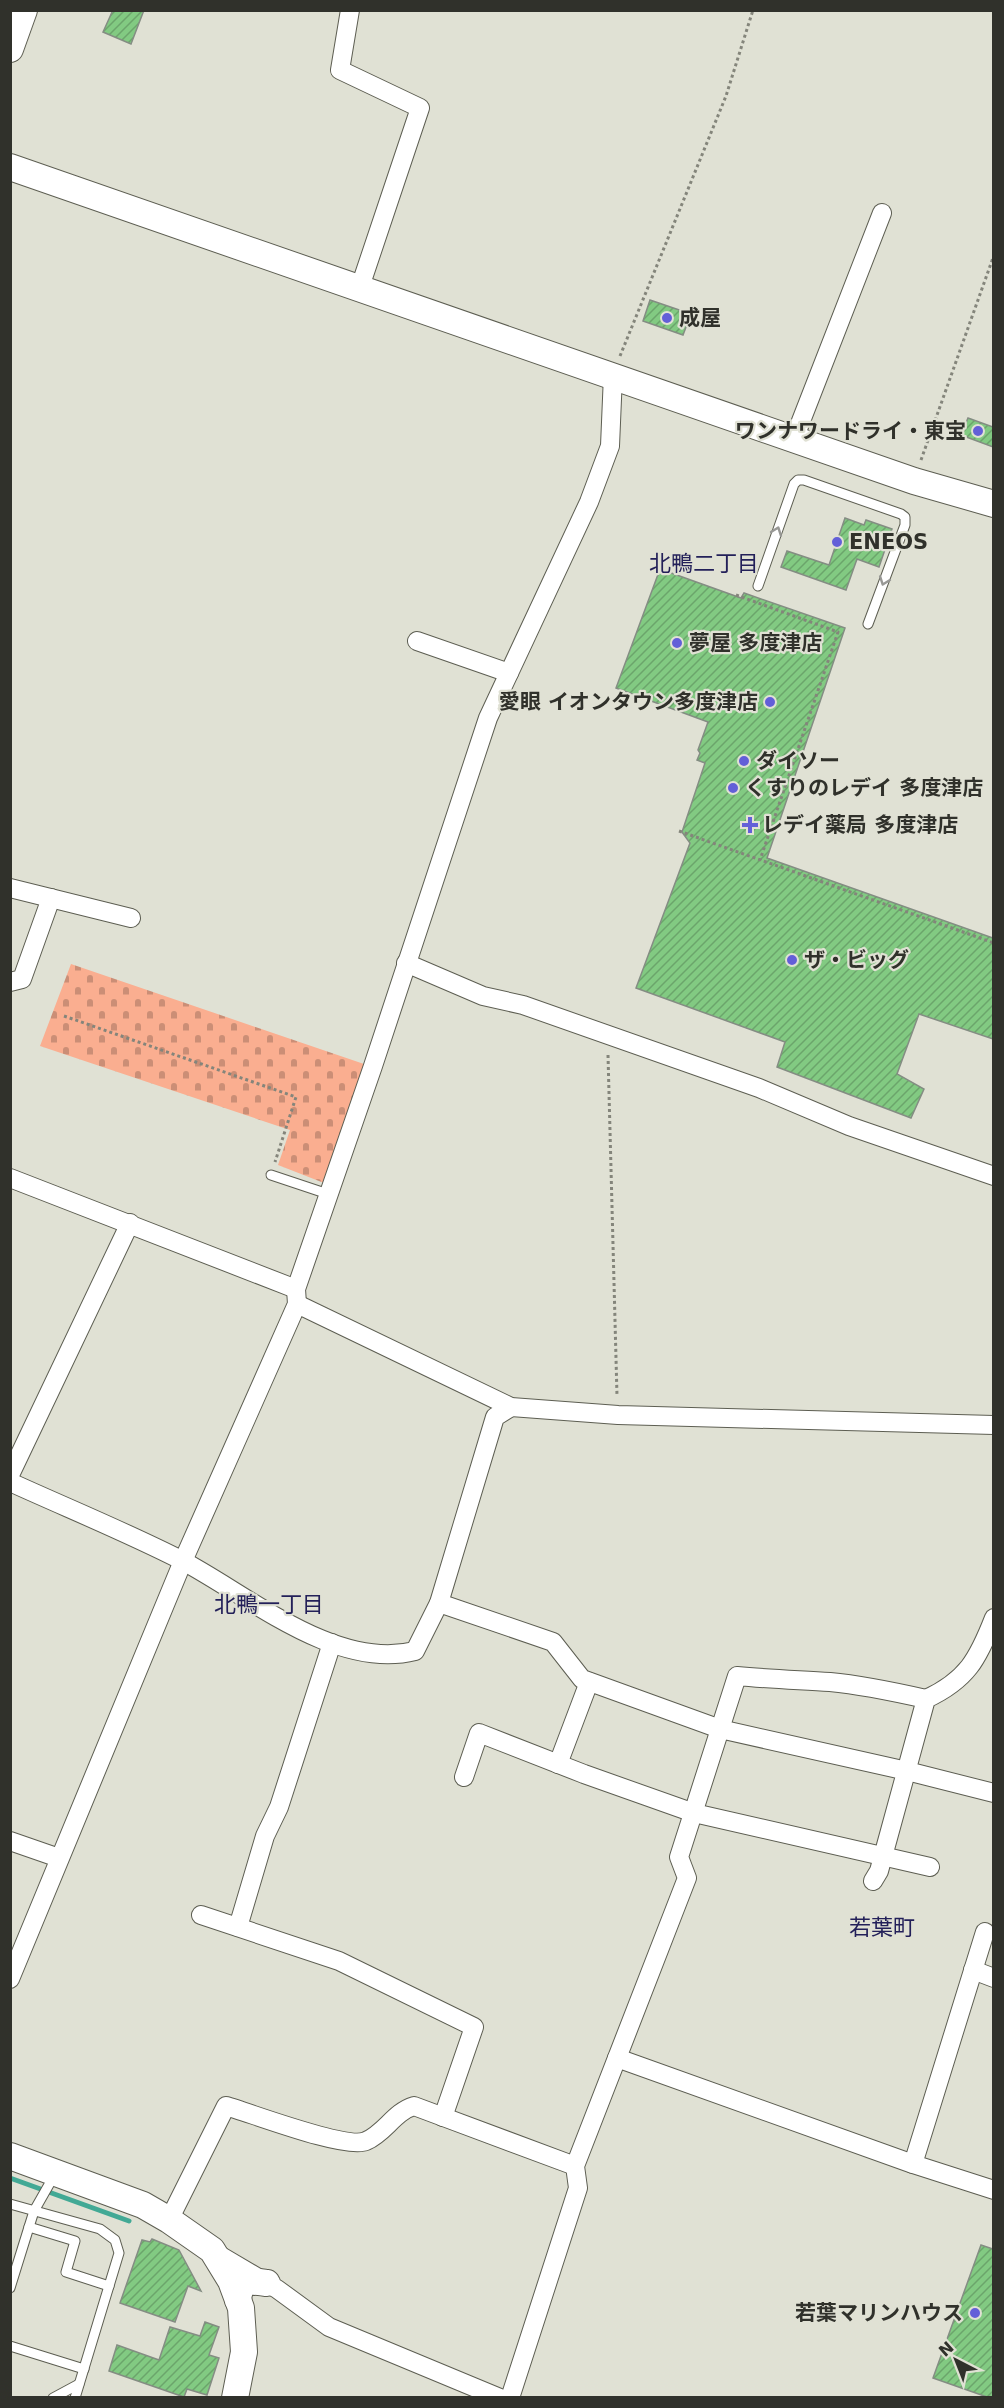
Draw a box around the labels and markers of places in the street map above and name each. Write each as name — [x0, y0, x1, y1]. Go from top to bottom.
place label: 成屋 — [679, 306, 721, 330]
marker: 成屋 — [660, 311, 674, 325]
place label: ワンナワードライ・東宝 — [735, 419, 966, 443]
marker: ワンナワードライ・東宝 — [971, 424, 985, 438]
place label: ENEOS — [849, 530, 928, 554]
marker: ENEOS — [830, 535, 844, 549]
place label: 夢屋 多度津店 — [689, 631, 822, 655]
marker: 夢屋 多度津店 — [670, 636, 684, 650]
place label: 愛眼 イオンタウン多度津店 — [499, 690, 758, 714]
marker: 愛眼 イオンタウン多度津店 — [763, 695, 777, 709]
place label: ダイソー — [756, 749, 840, 773]
marker: ダイソー — [737, 754, 751, 768]
place label: くすりのレデイ 多度津店 — [745, 776, 983, 800]
marker: くすりのレデイ 多度津店 — [726, 781, 740, 795]
place label: レデイ薬局 多度津店 — [762, 813, 958, 837]
marker: レデイ薬局 多度津店 — [743, 818, 757, 832]
place label: ザ・ビッグ — [804, 948, 909, 972]
marker: ザ・ビッグ — [785, 953, 799, 967]
place label: 若葉マリンハウス — [795, 2301, 963, 2325]
marker: 若葉マリンハウス — [968, 2306, 982, 2320]

